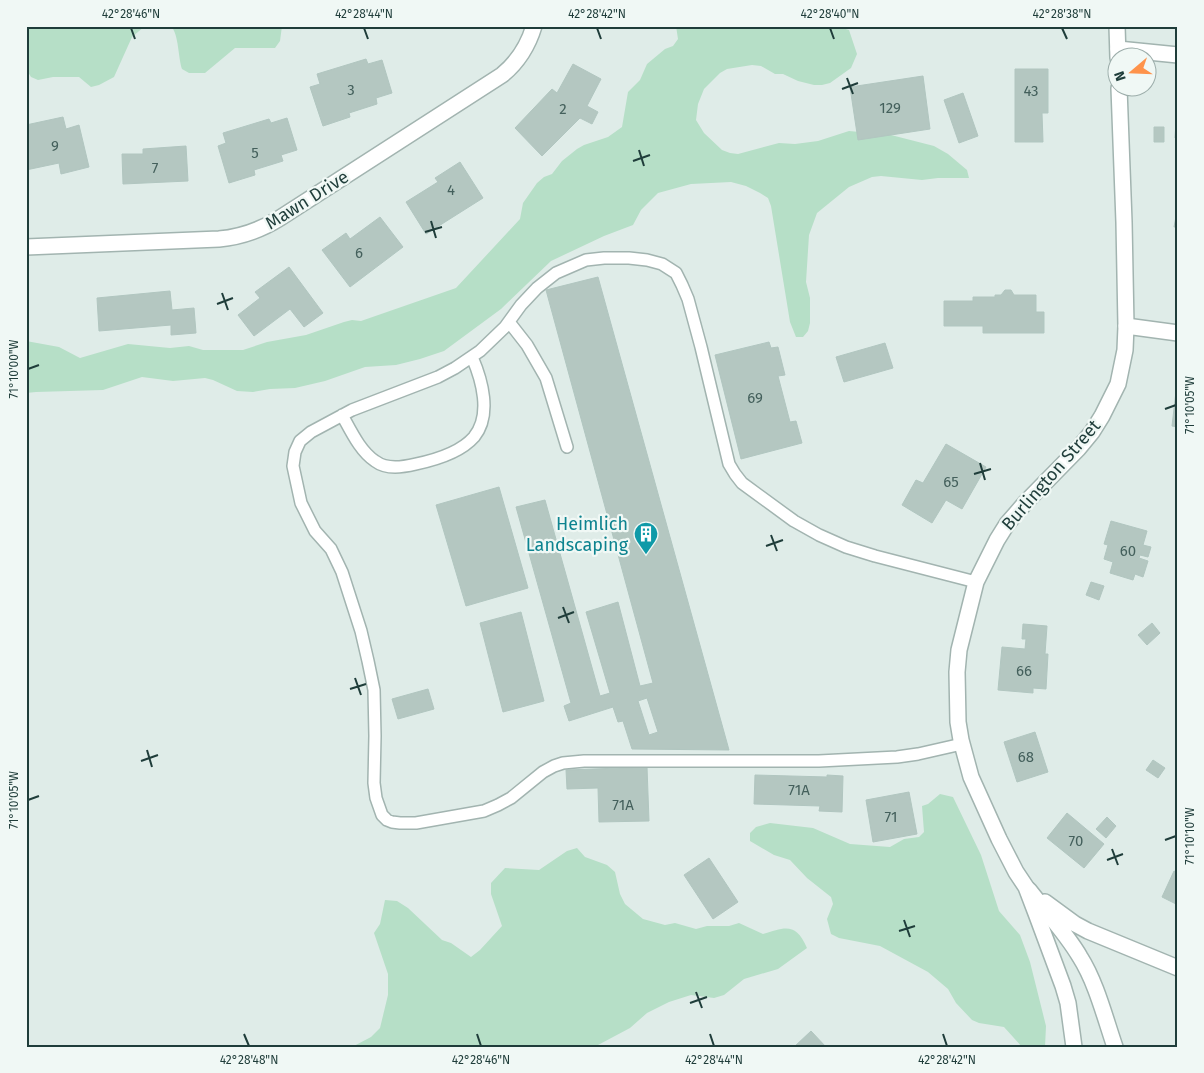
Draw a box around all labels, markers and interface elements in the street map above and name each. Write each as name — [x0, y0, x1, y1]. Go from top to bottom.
text: 42°28'46"N — [102, 7, 160, 21]
text: 42°28'44"N — [335, 7, 393, 21]
text: 42°28'42"N — [568, 7, 626, 21]
text: 42°28'40"N — [801, 7, 859, 21]
text: 42°28'38"N — [1033, 7, 1091, 21]
north arrow — [1106, 48, 1156, 98]
text: N — [1111, 69, 1130, 83]
house number: 3 — [347, 81, 355, 99]
house number: 43 — [1023, 82, 1039, 100]
house number: 129 — [879, 99, 901, 117]
house number: 2 — [559, 100, 567, 118]
house number: 9 — [51, 137, 59, 155]
house number: 5 — [251, 144, 259, 162]
house number: 7 — [152, 159, 159, 177]
street label: Mawn Drive — [261, 166, 353, 234]
house number: 4 — [447, 181, 455, 199]
house number: 6 — [355, 244, 363, 262]
text: 71°10'00"W — [7, 339, 21, 398]
text: 71°10'05"W — [1183, 376, 1197, 434]
house number: 69 — [747, 389, 763, 407]
street label: Burlington Street — [997, 415, 1105, 535]
house number: 65 — [943, 473, 959, 491]
place label: Heimlich Landscaping — [526, 513, 629, 556]
building icon: Heimlich Landscaping — [633, 521, 659, 555]
house number: 60 — [1120, 542, 1136, 560]
house number: 66 — [1016, 662, 1032, 680]
house number: 68 — [1018, 748, 1034, 766]
text: 71°10'05"W — [7, 771, 21, 829]
house number: 71A — [788, 781, 810, 799]
house number: 71A — [612, 796, 634, 814]
text: 71°10'10"W — [1183, 807, 1197, 865]
house number: 71 — [885, 808, 897, 826]
house number: 70 — [1069, 832, 1083, 850]
text: 42°28'48"N — [220, 1053, 278, 1067]
text: 42°28'46"N — [452, 1053, 510, 1067]
text: 42°28'44"N — [685, 1053, 743, 1067]
text: 42°28'42"N — [918, 1053, 976, 1067]

